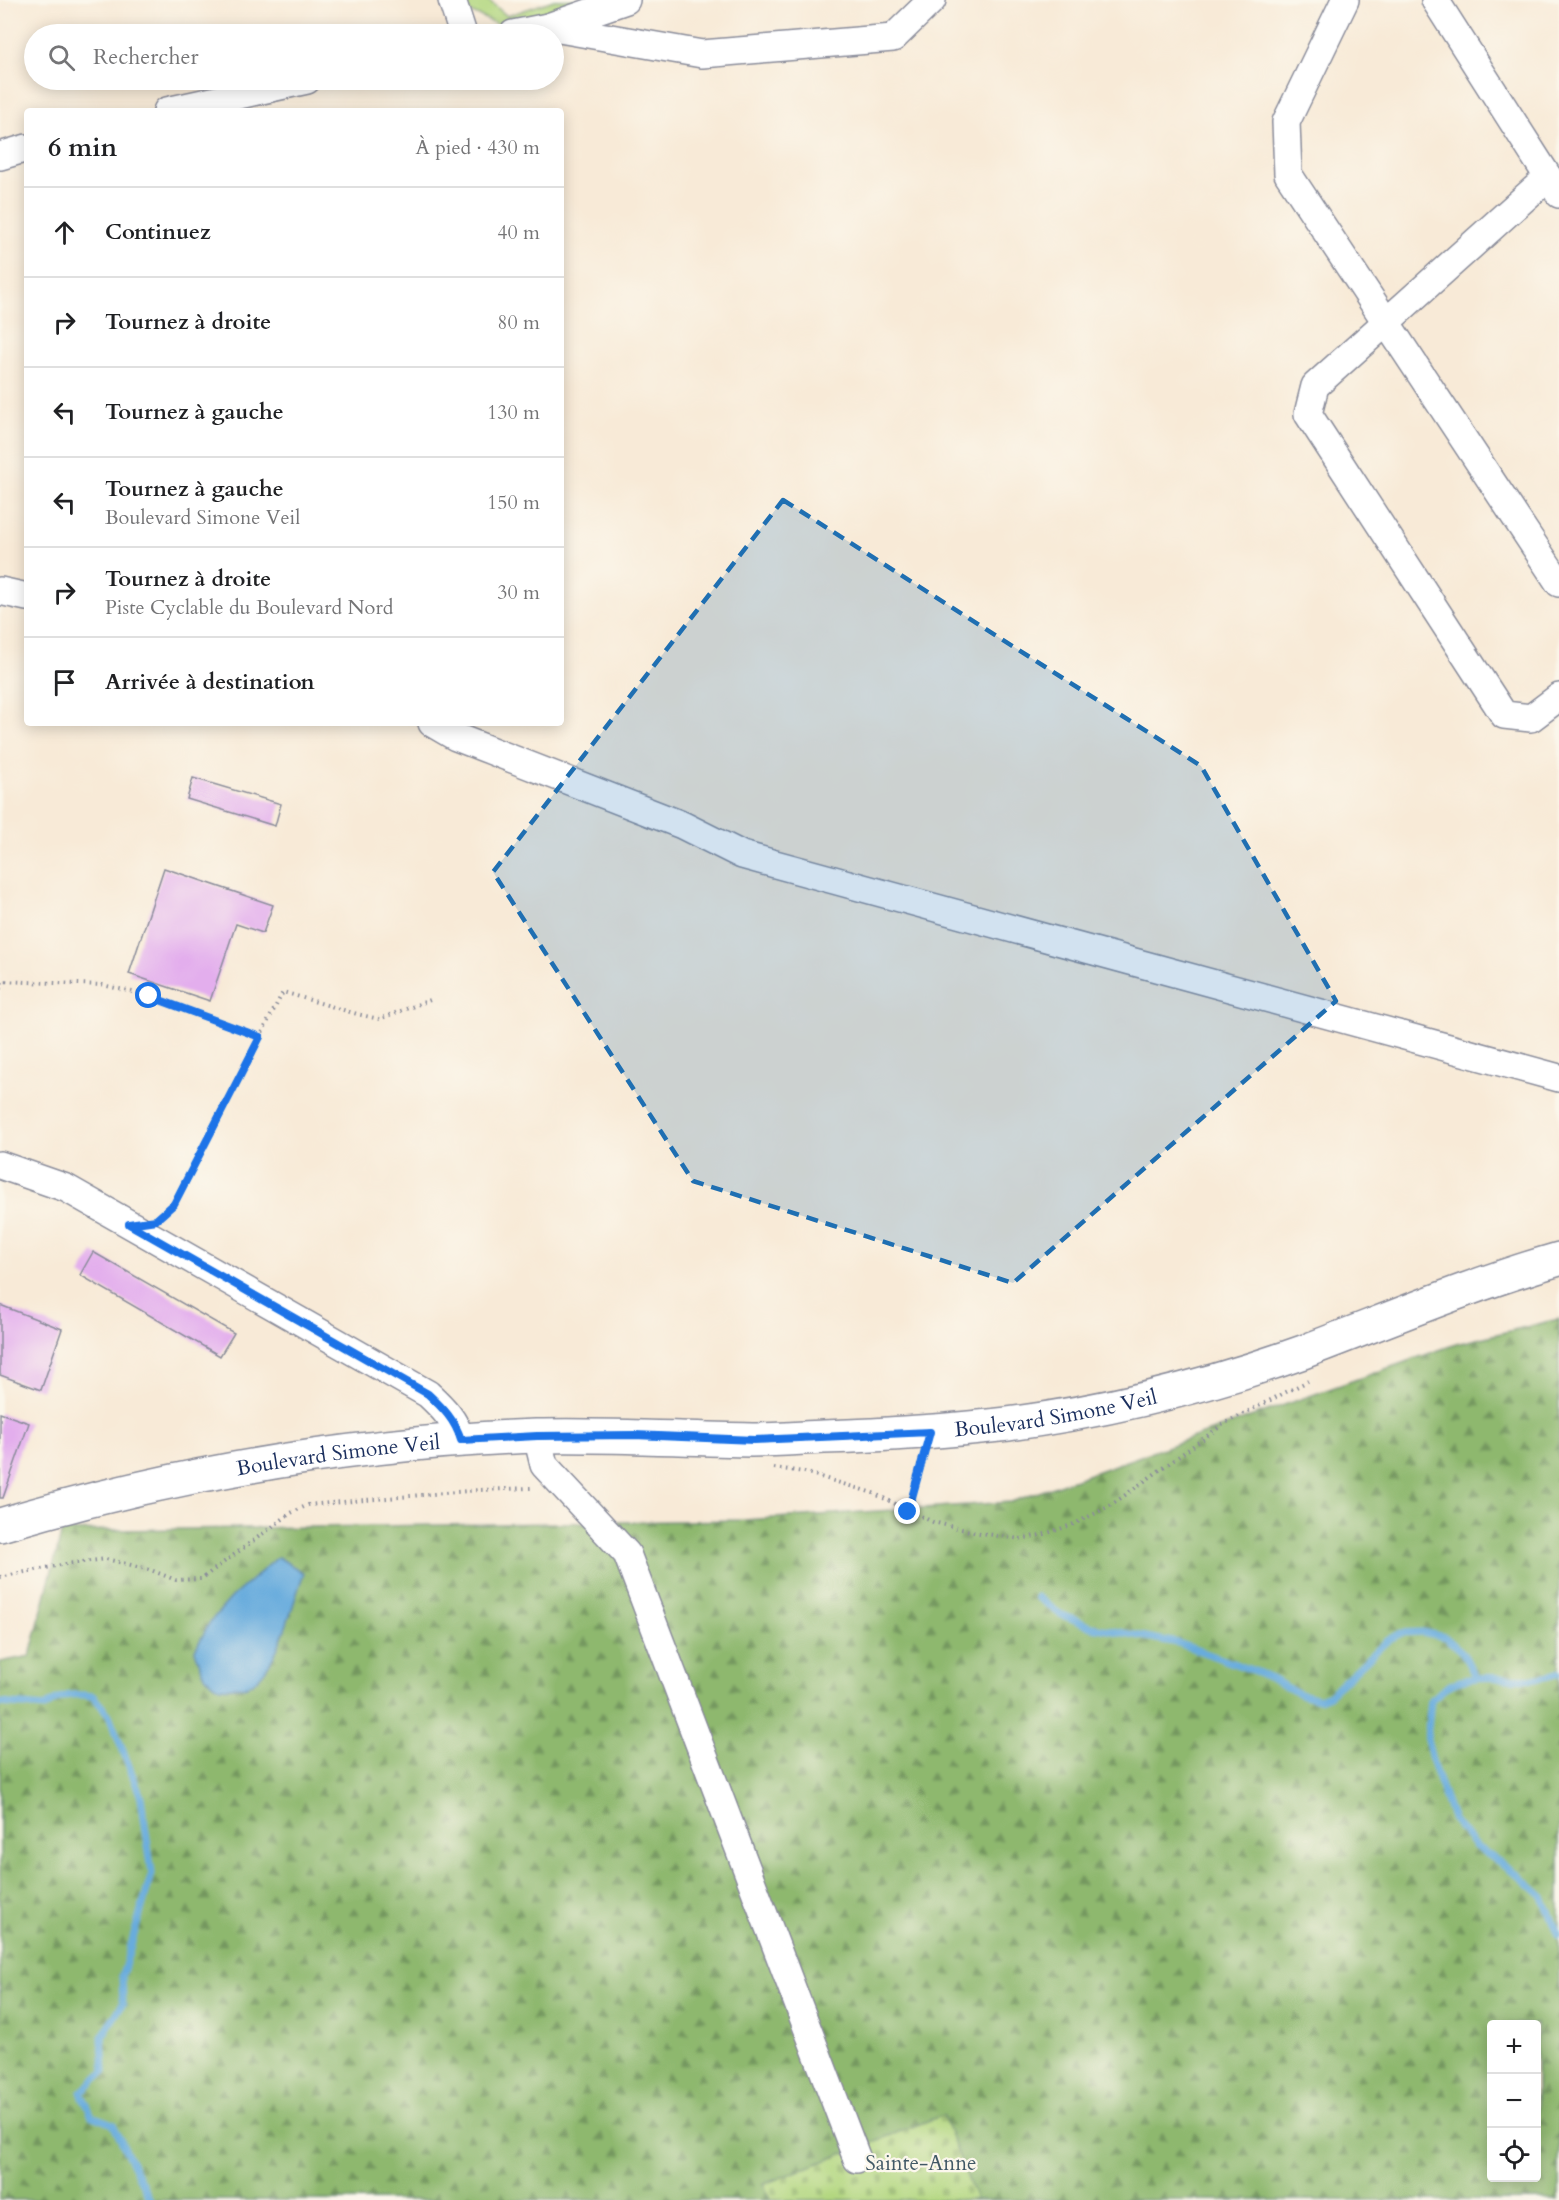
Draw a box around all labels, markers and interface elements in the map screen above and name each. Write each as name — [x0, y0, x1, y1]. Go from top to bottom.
search box — [24, 24, 564, 90]
icon: search — [45, 41, 78, 74]
text: Rechercher — [93, 42, 198, 72]
text: 6 min — [48, 130, 117, 165]
text: À pied · 430 m — [416, 134, 540, 161]
icon: ahead — [48, 216, 81, 249]
text: Continuez — [105, 217, 211, 247]
text: 40 m — [497, 219, 540, 246]
icon: right — [48, 306, 81, 339]
text: Tournez à droite — [105, 307, 271, 337]
text: 80 m — [497, 309, 540, 336]
icon: left — [48, 396, 81, 429]
text: Tournez à gauche — [105, 397, 284, 427]
text: 130 m — [487, 399, 540, 426]
text: Tournez à gauche — [105, 474, 284, 504]
icon: left — [48, 486, 81, 519]
text: 150 m — [487, 489, 540, 516]
text: Boulevard Simone Veil — [105, 504, 300, 531]
text: Tournez à droite — [105, 564, 271, 594]
icon: right — [48, 576, 81, 609]
text: 30 m — [497, 579, 540, 606]
text: Piste Cyclable du Boulevard Nord — [105, 594, 393, 621]
icon: arrive — [48, 666, 81, 699]
text: Arrivée à destination — [105, 667, 315, 697]
route start — [135, 982, 161, 1008]
street label: Boulevard Simone Veil — [953, 1382, 1160, 1444]
street label: Boulevard Simone Veil — [234, 1427, 441, 1483]
route end — [894, 1498, 920, 1524]
map controls — [1487, 2020, 1541, 2182]
button: + — [1487, 2020, 1541, 2074]
button: − — [1487, 2074, 1541, 2128]
button: locate — [1487, 2128, 1541, 2182]
park label: Sainte-Anne — [865, 2149, 977, 2178]

